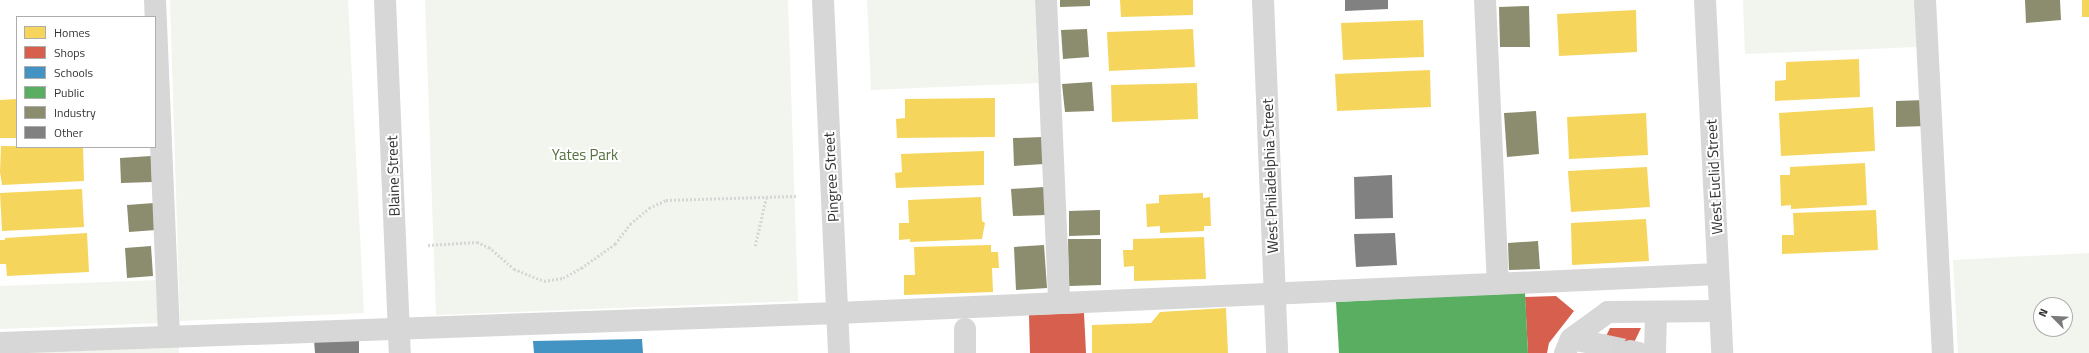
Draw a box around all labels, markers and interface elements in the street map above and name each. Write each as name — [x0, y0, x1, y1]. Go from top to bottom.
legend — [16, 16, 156, 148]
text: Homes — [54, 23, 90, 42]
text: Shops — [54, 43, 85, 62]
text: Schools — [54, 63, 93, 82]
text: Public — [54, 83, 84, 102]
street label: West Philadelphia Street — [1258, 98, 1282, 254]
text: Industry — [54, 103, 96, 122]
street label: West Euclid Street — [1702, 119, 1726, 235]
text: Other — [54, 123, 83, 142]
street label: Pingree Street — [820, 132, 842, 222]
street label: Blaine Street — [383, 135, 403, 217]
park label: Yates Park — [552, 146, 618, 164]
north arrow — [2033, 297, 2073, 337]
text: N — [2034, 306, 2052, 319]

